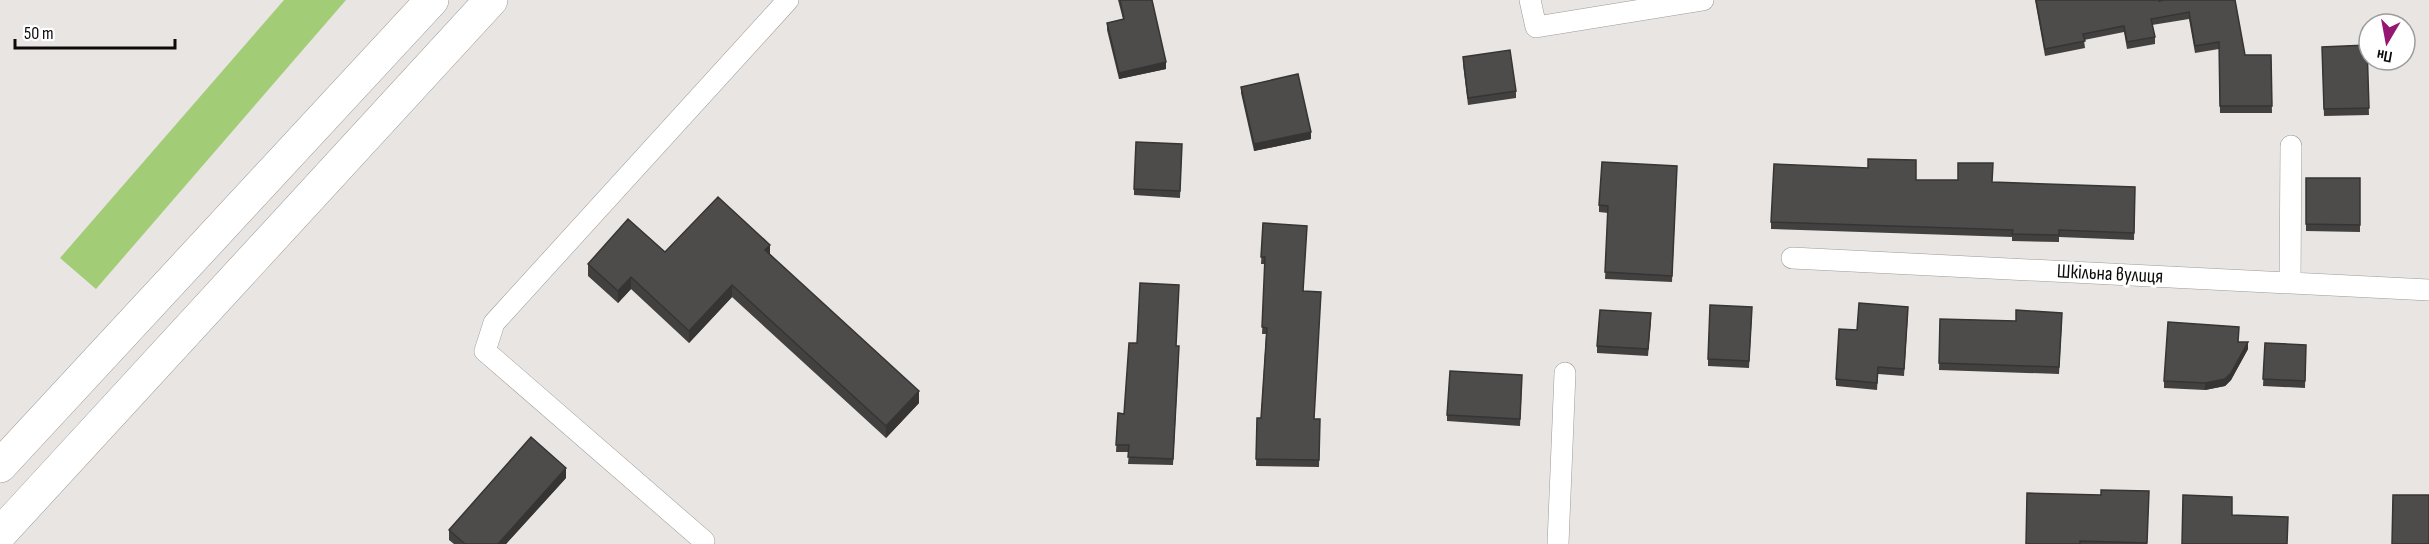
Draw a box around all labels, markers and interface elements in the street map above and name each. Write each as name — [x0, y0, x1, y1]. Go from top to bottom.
scale bar — [15, 12, 176, 50]
north arrow — [2357, 12, 2417, 72]
text: 50 m — [24, 23, 54, 44]
text: Пн — [2375, 45, 2394, 66]
street label: Шкільна вулиця — [2056, 259, 2164, 289]

